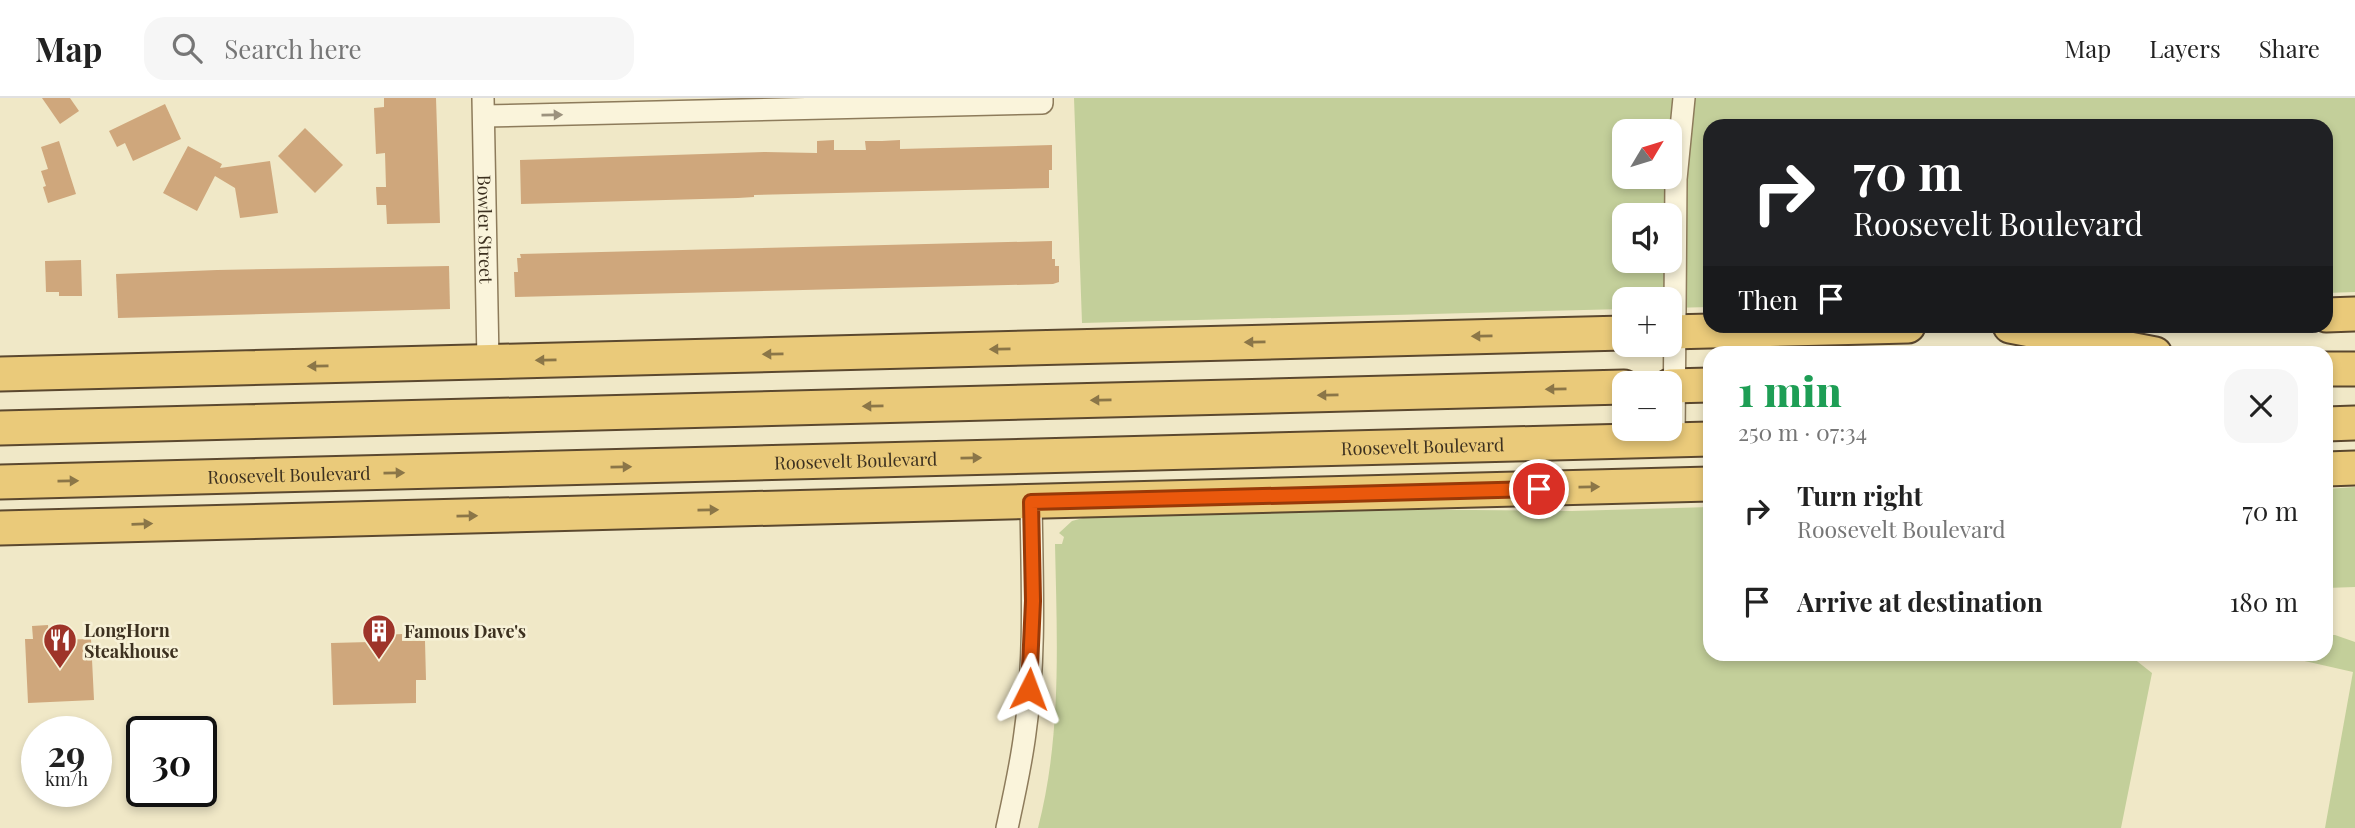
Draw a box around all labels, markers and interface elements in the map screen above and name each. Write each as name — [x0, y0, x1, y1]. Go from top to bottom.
search box — [144, 17, 634, 80]
text: Map — [35, 26, 102, 70]
icon: search — [168, 29, 206, 67]
text: Search here — [224, 31, 362, 66]
text: Map — [2065, 32, 2111, 64]
text: Layers — [2149, 32, 2221, 64]
text: Share — [2259, 32, 2320, 64]
one-way arrow — [541, 109, 563, 120]
north arrow — [1612, 119, 1682, 189]
map controls — [1612, 119, 1682, 441]
text: 70 m — [1853, 138, 1963, 203]
icon: right — [1738, 147, 1829, 238]
street label: Bowler Street — [472, 174, 499, 284]
text: Roosevelt Boulevard — [1853, 201, 2143, 244]
button: sound — [1612, 203, 1682, 273]
icon: arrive — [1812, 280, 1850, 318]
text: Then — [1738, 282, 1798, 317]
button: + — [1612, 287, 1682, 357]
one-way arrow — [1471, 331, 1493, 342]
one-way arrow — [1244, 336, 1266, 348]
one-way arrow — [989, 343, 1011, 354]
one-way arrow — [762, 349, 784, 360]
one-way arrow — [534, 354, 556, 366]
one-way arrow — [307, 360, 329, 371]
text: 1 min — [1738, 362, 1842, 418]
button: close — [2224, 369, 2298, 443]
button: − — [1612, 371, 1682, 441]
one-way arrow — [1545, 383, 1567, 395]
one-way arrow — [1317, 389, 1339, 400]
one-way arrow — [1090, 395, 1112, 406]
one-way arrow — [862, 400, 884, 412]
text: 250 m · 07:34 — [1738, 416, 1867, 447]
street label: Roosevelt Boulevard — [1341, 432, 1505, 460]
street label: Roosevelt Boulevard — [774, 446, 938, 475]
one-way arrow — [960, 452, 982, 464]
pin — [1509, 459, 1569, 519]
street label: Roosevelt Boulevard — [207, 461, 371, 489]
one-way arrow — [610, 461, 632, 473]
one-way arrow — [383, 467, 405, 478]
icon: arrive — [1520, 470, 1558, 508]
one-way arrow — [57, 475, 79, 487]
text: Turn right — [1797, 478, 1923, 513]
one-way arrow — [1579, 482, 1601, 493]
icon: right — [1738, 492, 1776, 530]
text: 70 m — [2242, 493, 2298, 528]
one-way arrow — [698, 504, 720, 515]
one-way arrow — [456, 510, 478, 522]
text: Roosevelt Boulevard — [1797, 513, 2006, 544]
one-way arrow — [131, 518, 153, 529]
icon: arrive — [1738, 583, 1776, 621]
text: Arrive at destination — [1797, 584, 2043, 619]
text: 180 m — [2230, 584, 2298, 619]
building icon: Famous Dave's — [360, 612, 398, 661]
place label: LongHorn Steakhouse — [84, 618, 179, 663]
place label: Famous Dave's — [404, 619, 526, 643]
restaurant icon: LongHorn Steakhouse — [41, 621, 79, 670]
position arrow — [992, 652, 1066, 726]
speed limit sign: 30 — [126, 716, 217, 807]
text: 29 — [48, 729, 85, 776]
text: km/h — [45, 767, 88, 791]

